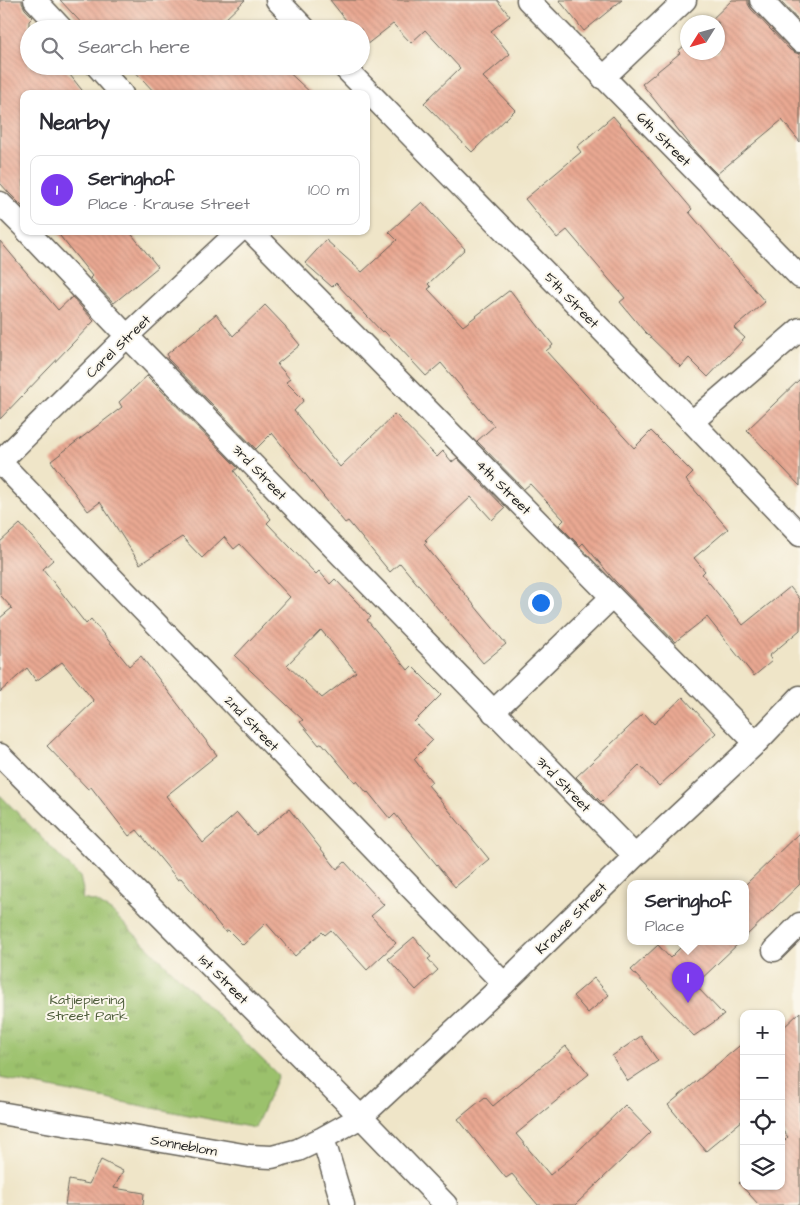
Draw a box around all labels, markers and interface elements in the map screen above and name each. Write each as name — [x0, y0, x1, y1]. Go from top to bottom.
north arrow — [680, 15, 725, 60]
search box — [20, 20, 370, 75]
icon: search — [38, 34, 66, 62]
text: Search here — [78, 34, 190, 61]
text: Nearby — [40, 108, 110, 137]
street label: 6th Street — [631, 108, 695, 172]
text: Seringhof — [88, 166, 175, 193]
text: 1 — [56, 179, 58, 201]
text: 100 m — [308, 179, 349, 201]
text: Place · Krause Street — [88, 193, 250, 215]
street label: 5th Street — [539, 268, 603, 334]
street label: Carel Street — [82, 310, 156, 383]
street label: 3rd Street — [227, 440, 291, 505]
street label: 4th Street — [471, 456, 536, 520]
your location — [528, 590, 554, 616]
street label: 2nd Street — [219, 691, 283, 756]
street label: 3rd Street — [531, 752, 595, 817]
street label: Krause Street — [531, 878, 612, 959]
popup — [627, 880, 749, 945]
text: Seringhof — [645, 888, 731, 915]
text: Place — [645, 915, 684, 937]
street label: 1st Street — [194, 950, 253, 1009]
pin: 1 — [672, 962, 704, 1003]
park label: Katjiepiering Street Park — [46, 990, 128, 1026]
map controls — [740, 1010, 785, 1190]
button: + — [740, 1010, 785, 1055]
button: − — [740, 1055, 785, 1100]
button: locate — [740, 1100, 785, 1145]
street label: Sonneblom — [149, 1130, 219, 1162]
button: layers — [740, 1145, 785, 1190]

